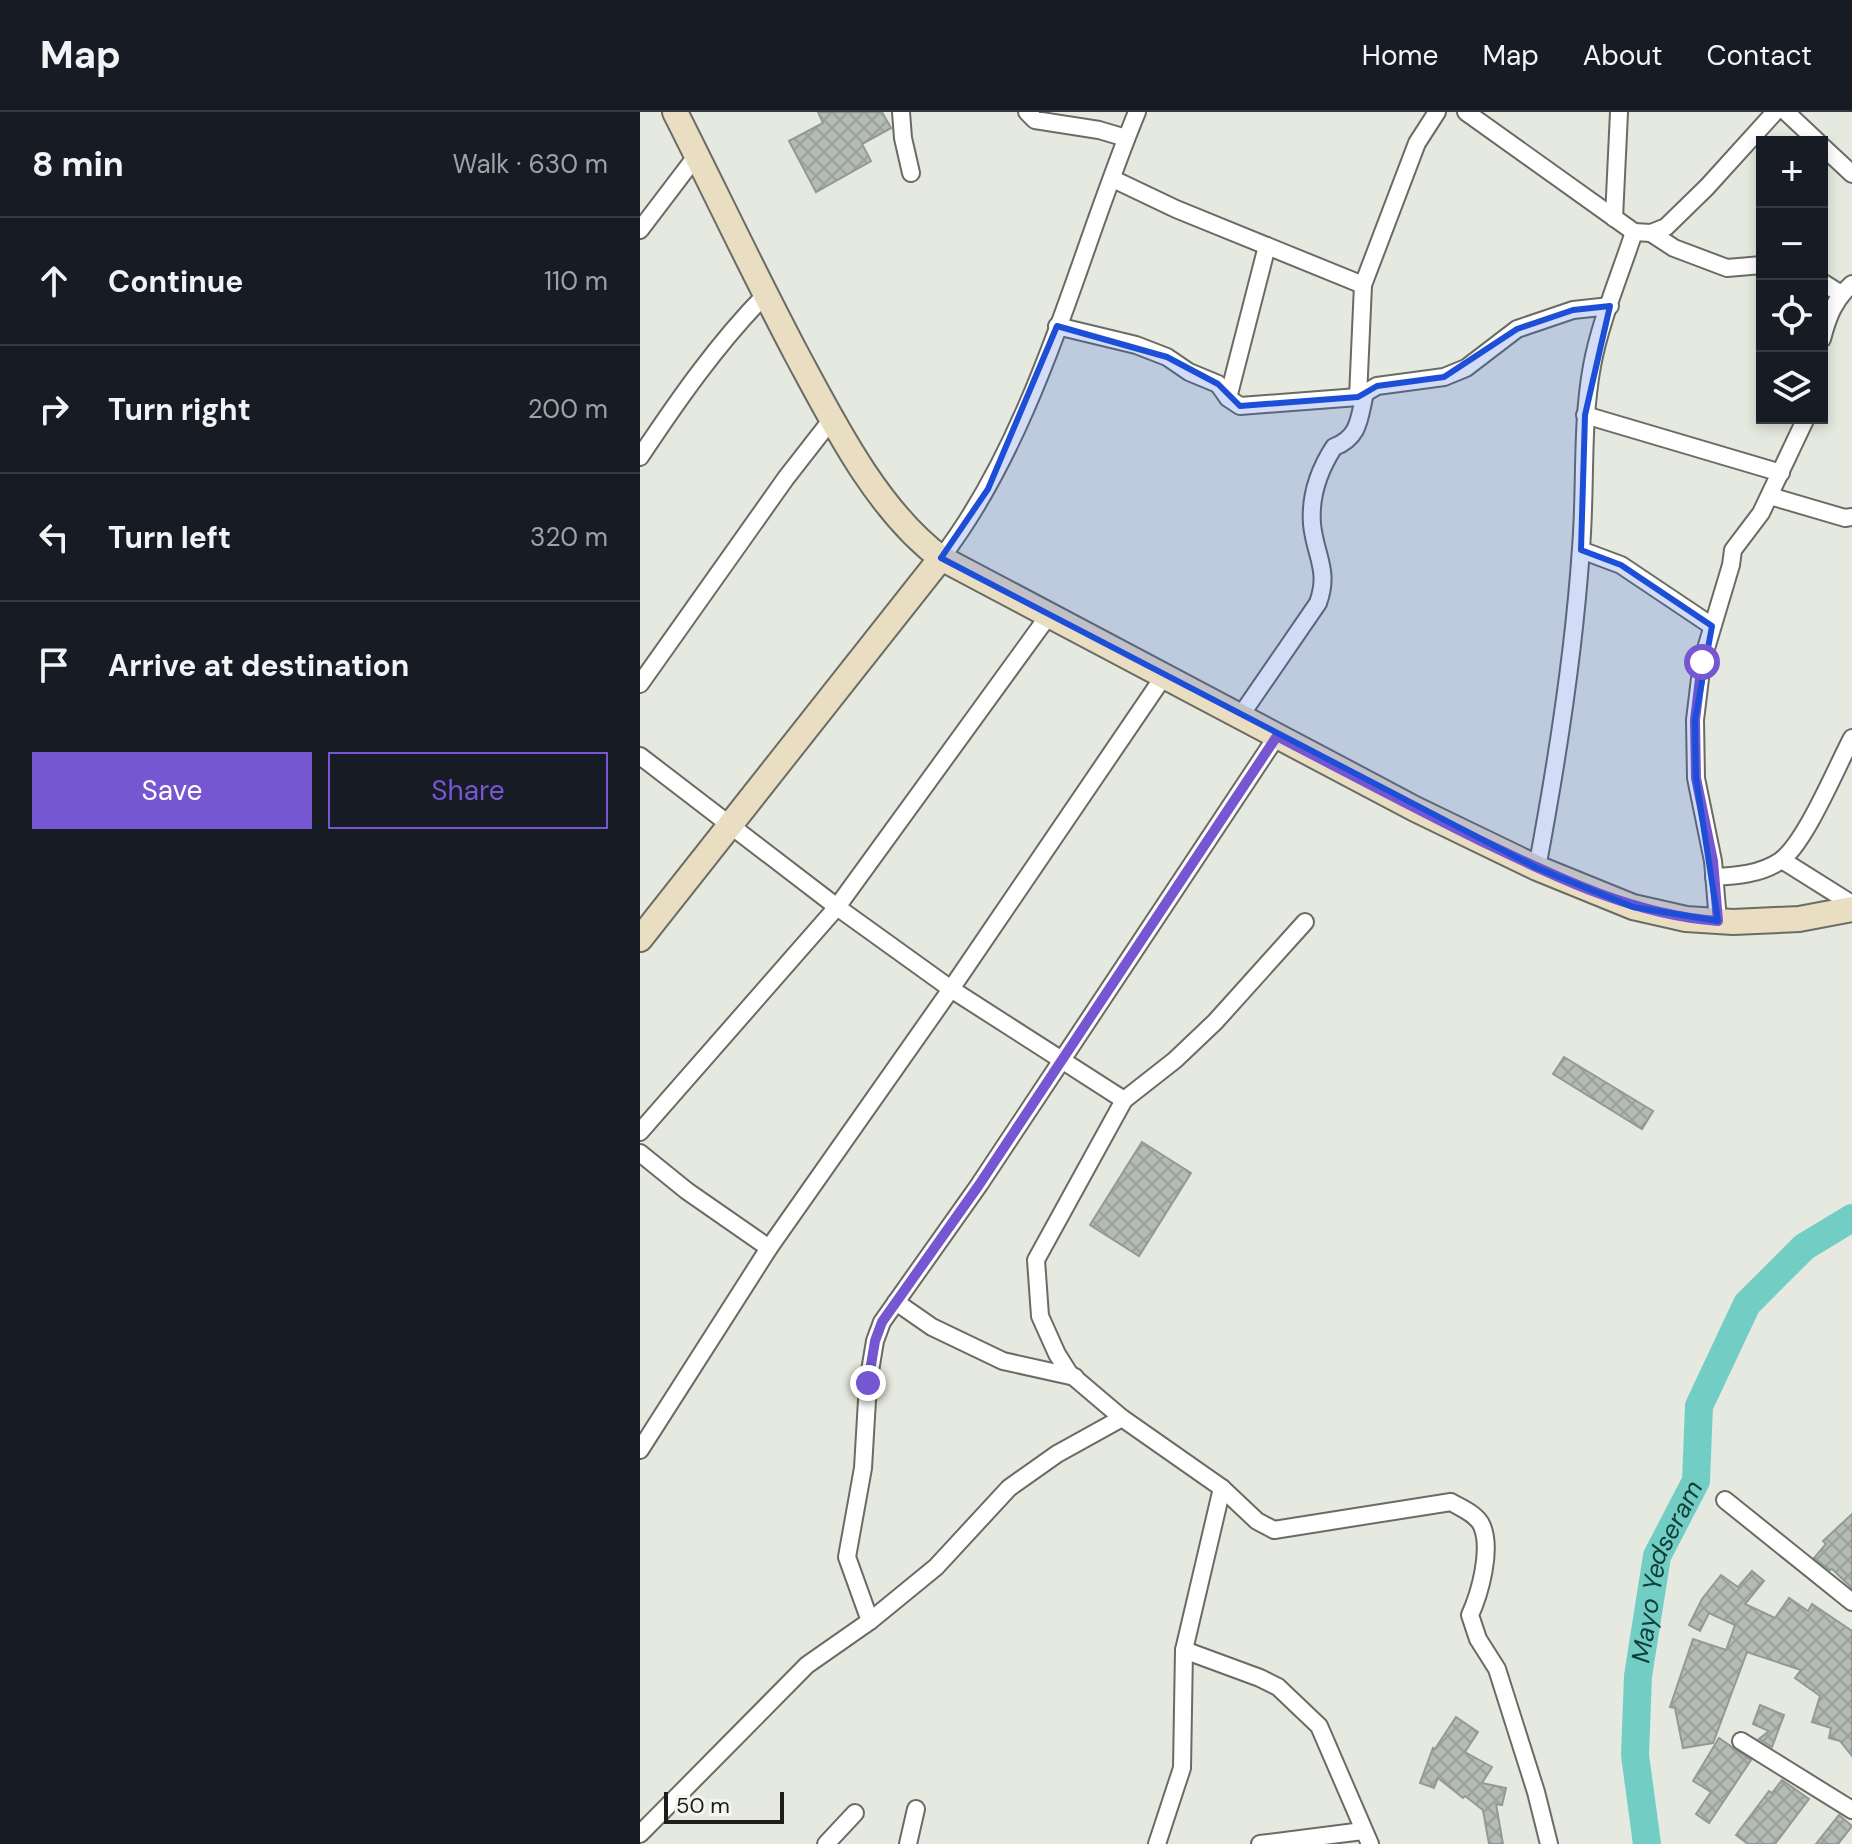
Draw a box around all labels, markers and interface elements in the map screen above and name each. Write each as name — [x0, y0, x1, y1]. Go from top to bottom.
text: Map — [40, 30, 121, 80]
text: Home — [1362, 37, 1438, 74]
text: Map — [1482, 37, 1539, 74]
text: About — [1583, 37, 1662, 74]
text: Contact — [1706, 37, 1812, 74]
map controls — [1756, 136, 1828, 424]
button: + — [1756, 136, 1828, 208]
text: 8 min — [32, 142, 124, 187]
text: Walk · 630 m — [453, 147, 608, 181]
button: − — [1756, 208, 1828, 280]
icon: ahead — [32, 259, 76, 303]
text: Continue — [108, 262, 243, 301]
text: 110 m — [544, 264, 608, 298]
button: locate — [1756, 280, 1828, 352]
button: layers — [1756, 352, 1828, 424]
icon: right — [32, 387, 76, 431]
text: Turn right — [108, 390, 251, 429]
text: 200 m — [528, 392, 608, 426]
icon: left — [32, 515, 76, 559]
text: Turn left — [108, 518, 231, 557]
text: 320 m — [530, 520, 608, 554]
icon: arrive — [32, 643, 76, 687]
route start — [1684, 644, 1720, 680]
text: Arrive at destination — [108, 646, 409, 685]
button: Save — [32, 752, 312, 829]
button: Share — [328, 752, 608, 829]
route end — [850, 1365, 886, 1401]
water label: Mayo Yedseram — [1623, 1474, 1710, 1665]
scale bar — [664, 1788, 784, 1824]
text: 50 m — [676, 1791, 730, 1820]

